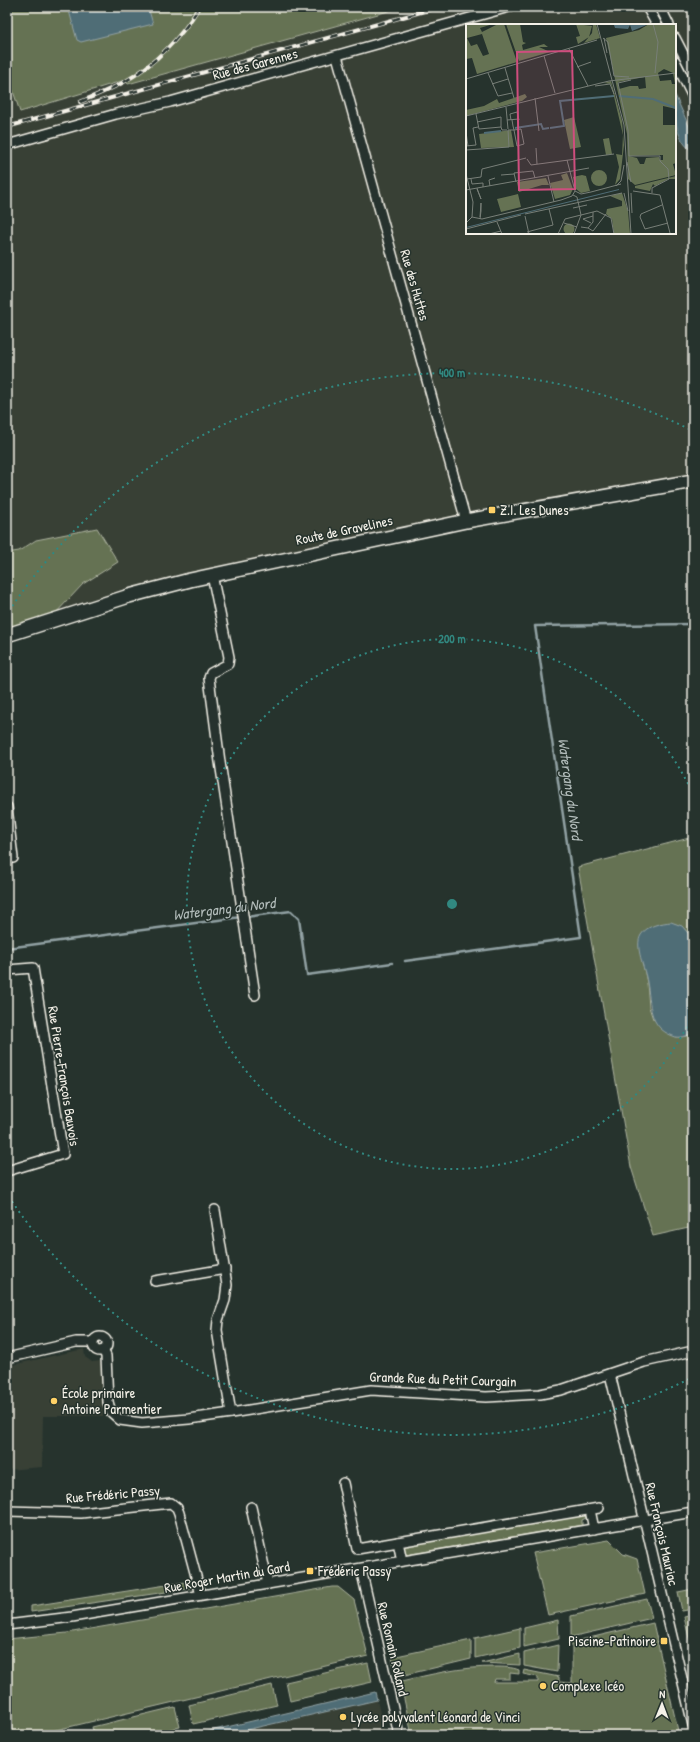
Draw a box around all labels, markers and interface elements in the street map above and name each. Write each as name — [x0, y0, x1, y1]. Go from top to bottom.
inset map — [466, 24, 676, 234]
street label: Rue des Garennes — [210, 43, 299, 84]
street label: Rue des Huttes — [396, 247, 435, 323]
text: 400 m — [439, 364, 465, 381]
place label: Z.I. Les Dunes — [500, 500, 569, 519]
marker: Z.I. Les Dunes — [487, 505, 497, 515]
street label: Route de Gravelines — [294, 510, 394, 549]
text: 200 m — [438, 630, 466, 647]
water label: Watergang du Nord — [553, 737, 588, 843]
water label: Watergang du Nord — [172, 892, 278, 925]
centre of rings — [445, 897, 459, 911]
street label: Rue Pierre-François Bauvois — [44, 1005, 85, 1147]
street label: Grande Rue du Petit Courgain — [369, 1366, 517, 1392]
place label: École primaire Antoine Parmentier — [62, 1383, 162, 1418]
marker: École primaire Antoine Parmentier — [49, 1396, 59, 1406]
street label: Rue Frédéric Passy — [65, 1480, 161, 1508]
street label: Rue François Mauriac — [641, 1481, 684, 1588]
street label: Rue Roger Martin du Gard — [163, 1556, 292, 1598]
place label: Frédéric Passy — [317, 1561, 391, 1581]
marker: Frédéric Passy — [305, 1566, 315, 1576]
street label: Rue Romain Rolland — [373, 1600, 414, 1698]
place label: Piscine-Patinoire — [568, 1631, 656, 1650]
marker: Piscine-Patinoire — [659, 1636, 669, 1646]
place label: Complexe Icéo — [551, 1676, 624, 1696]
marker: Complexe Icéo — [538, 1681, 548, 1691]
north arrow — [642, 1684, 682, 1724]
text: N — [659, 1687, 665, 1701]
place label: Lycée polyvalent Léonard de Vinci — [351, 1707, 520, 1727]
marker: Lycée polyvalent Léonard de Vinci — [338, 1712, 348, 1722]

